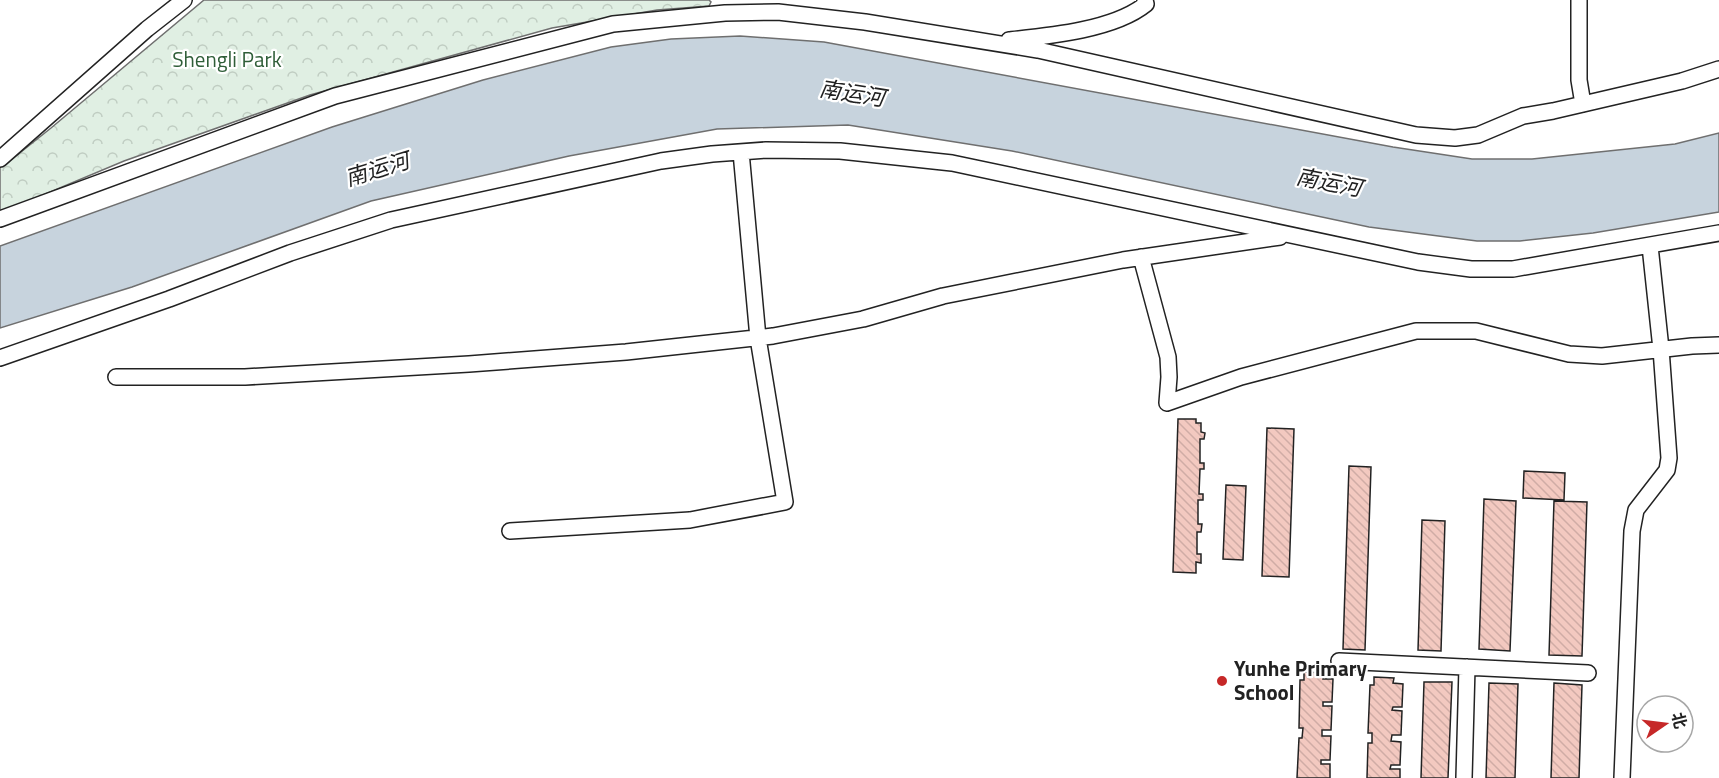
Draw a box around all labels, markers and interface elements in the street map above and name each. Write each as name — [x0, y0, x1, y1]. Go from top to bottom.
park label: Shengli Park — [172, 43, 282, 75]
water label: 南运河 — [817, 71, 891, 116]
water label: 南运河 — [340, 142, 417, 195]
water label: 南运河 — [1293, 159, 1369, 206]
place label: Yunhe Primary School — [1234, 652, 1368, 708]
marker: Yunhe Primary School — [1215, 674, 1229, 688]
north arrow — [1635, 694, 1695, 754]
text: 北 — [1666, 710, 1693, 731]

